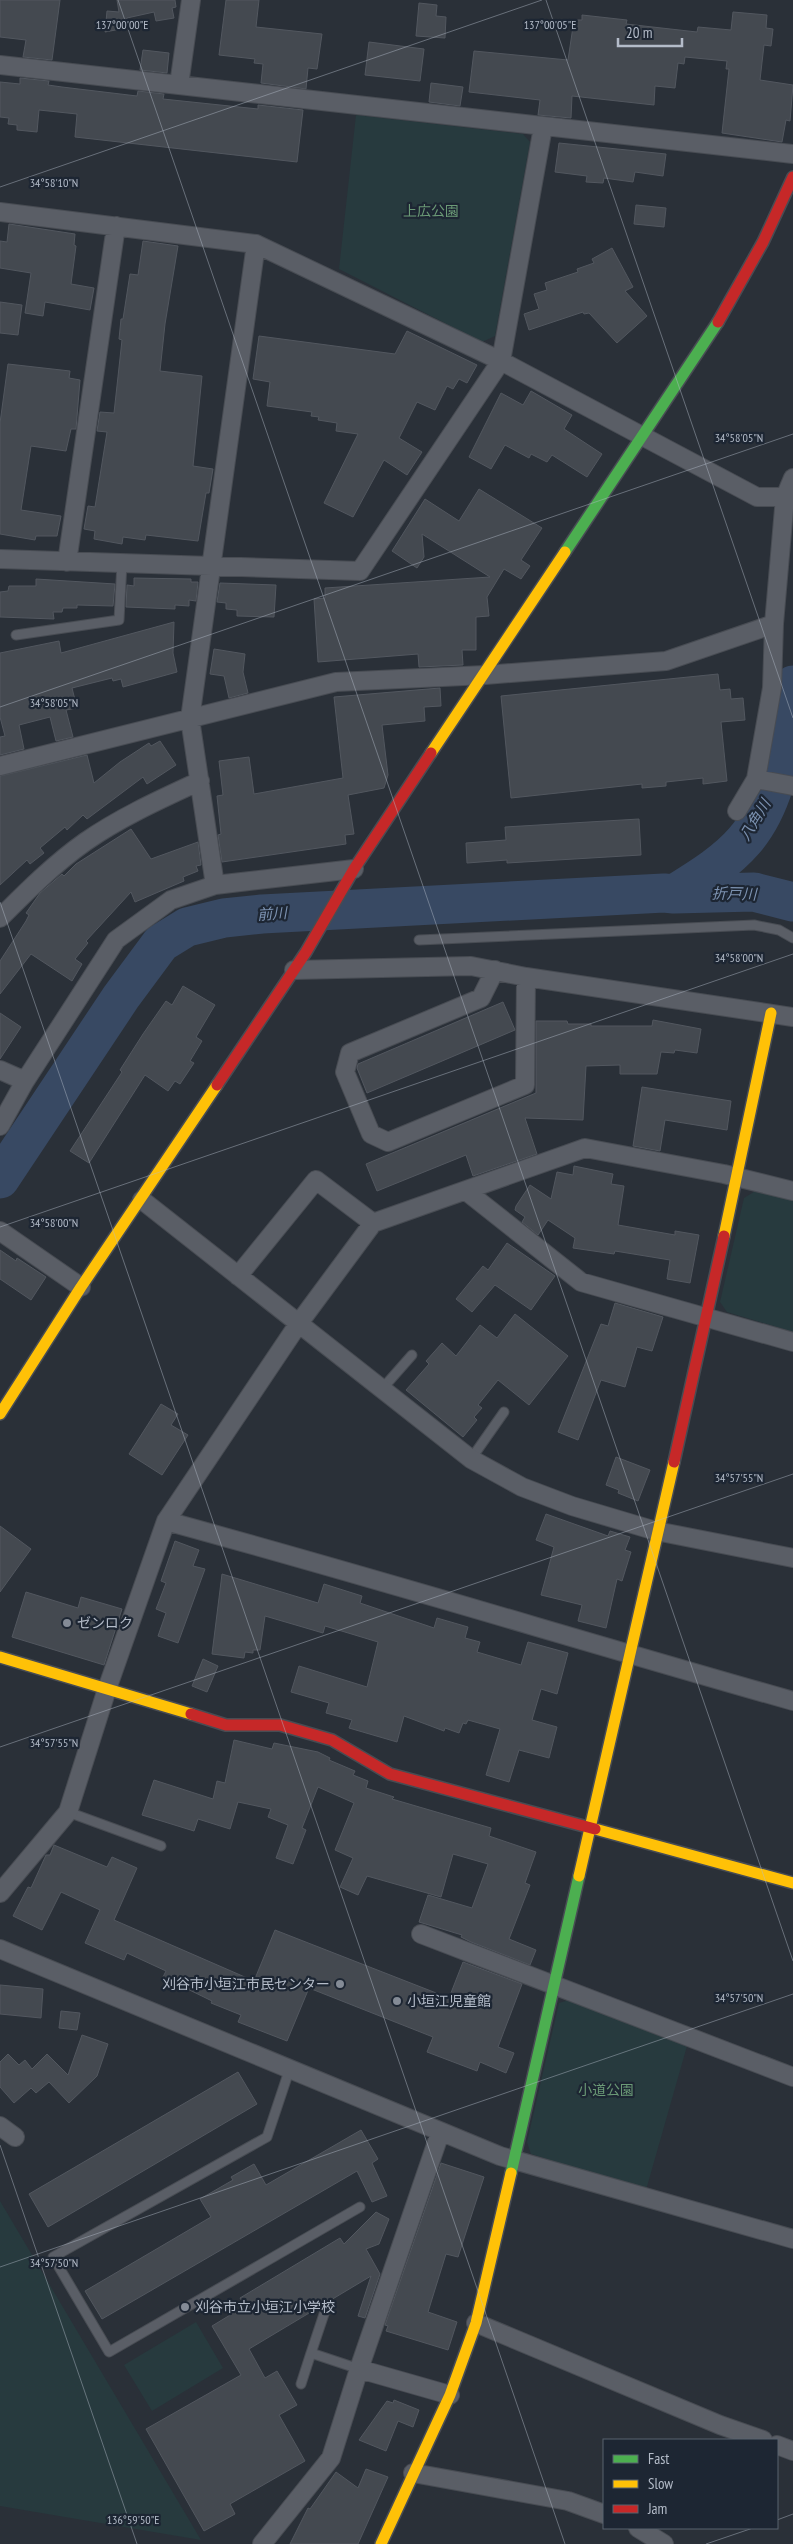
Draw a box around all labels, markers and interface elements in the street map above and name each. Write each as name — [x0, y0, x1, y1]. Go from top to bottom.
scale bar — [618, 15, 682, 47]
text: 137°00'00"E — [96, 17, 148, 32]
text: 137°00'05"E — [524, 17, 576, 32]
text: 20 m — [626, 23, 652, 42]
text: 34°58'10"N — [30, 175, 78, 190]
park label: 上広公園 — [403, 202, 459, 220]
text: 34°58'05"N — [715, 430, 763, 445]
text: 34°58'05"N — [30, 695, 78, 710]
water label: 八角川 — [735, 794, 775, 844]
water label: 折戸川 — [711, 884, 759, 903]
water label: 前川 — [256, 903, 290, 924]
text: 34°58'00"N — [715, 950, 763, 965]
text: 34°58'00"N — [30, 1215, 78, 1230]
text: 34°57'55"N — [715, 1470, 763, 1485]
place label: ゼンロク — [77, 1614, 133, 1632]
marker: ゼンロク — [61, 1617, 73, 1629]
text: 34°57'55"N — [30, 1735, 78, 1750]
place label: 刈谷市小垣江市民センター — [162, 1975, 330, 1993]
marker: 刈谷市小垣江市民センター — [334, 1978, 346, 1990]
text: 34°57'50"N — [715, 1990, 763, 2005]
place label: 小垣江児童館 — [407, 1992, 491, 2010]
marker: 小垣江児童館 — [391, 1995, 403, 2007]
park label: 小道公園 — [578, 2081, 634, 2099]
text: 34°57'50"N — [30, 2255, 78, 2270]
place label: 刈谷市立小垣江小学校 — [195, 2298, 335, 2316]
marker: 刈谷市立小垣江小学校 — [179, 2301, 191, 2313]
legend — [603, 2439, 778, 2529]
text: Fast — [648, 2449, 669, 2468]
text: Slow — [648, 2474, 673, 2493]
text: Jam — [647, 2499, 667, 2518]
text: 136°59'50"E — [107, 2512, 159, 2527]

